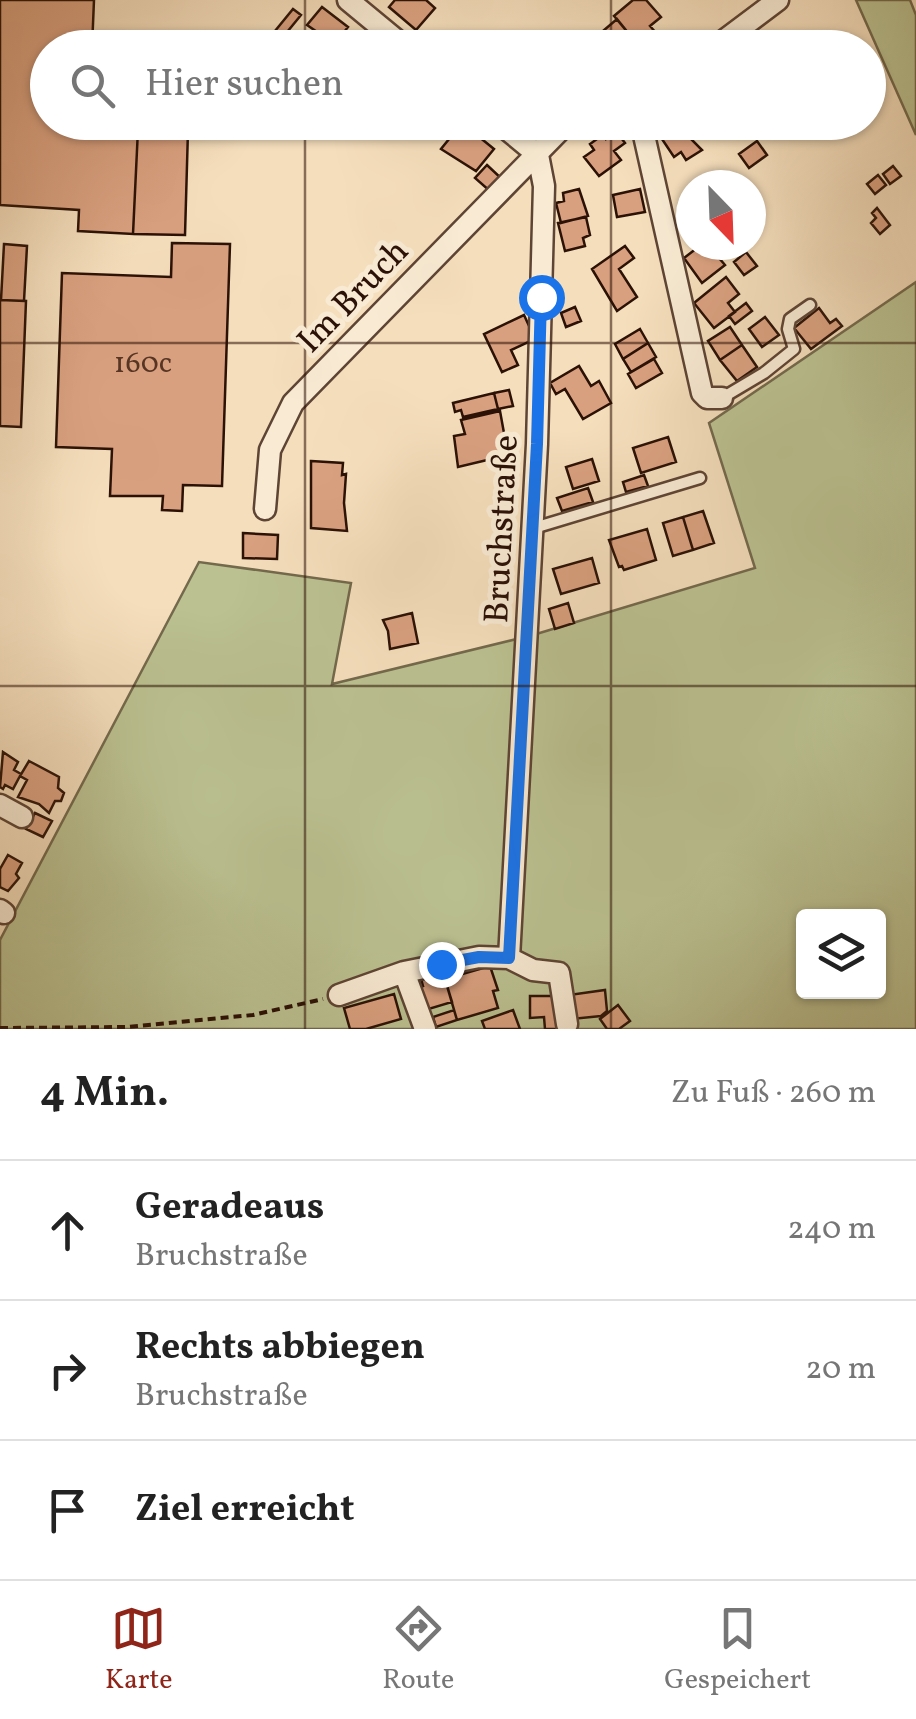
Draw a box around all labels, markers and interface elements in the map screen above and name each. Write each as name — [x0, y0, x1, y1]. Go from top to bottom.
search box — [30, 30, 886, 140]
icon: search — [65, 58, 120, 113]
text: Hier suchen — [145, 59, 344, 112]
north arrow — [676, 170, 766, 260]
street label: Im Bruch — [287, 229, 421, 365]
route start — [519, 275, 565, 321]
house number: 160c — [114, 343, 172, 385]
street label: Bruchstraße — [474, 434, 532, 625]
map controls — [796, 909, 886, 999]
button: layers — [796, 909, 886, 999]
route end — [419, 942, 465, 988]
text: 4 Min. — [40, 1065, 169, 1124]
text: Zu Fuß · 260 m — [671, 1072, 876, 1116]
text: Geradeaus — [135, 1182, 324, 1235]
icon: ahead — [40, 1203, 95, 1258]
text: 240 m — [787, 1208, 876, 1252]
text: Bruchstraße — [135, 1235, 308, 1279]
text: Rechts abbiegen — [135, 1322, 425, 1375]
icon: right — [40, 1343, 95, 1398]
text: 20 m — [805, 1348, 876, 1392]
text: Bruchstraße — [135, 1375, 308, 1419]
icon: arrive — [40, 1483, 95, 1538]
text: Ziel erreicht — [135, 1484, 355, 1537]
tab: Karte — [105, 1601, 172, 1700]
tab: Route — [382, 1601, 454, 1700]
tab: Gespeichert — [664, 1601, 811, 1700]

